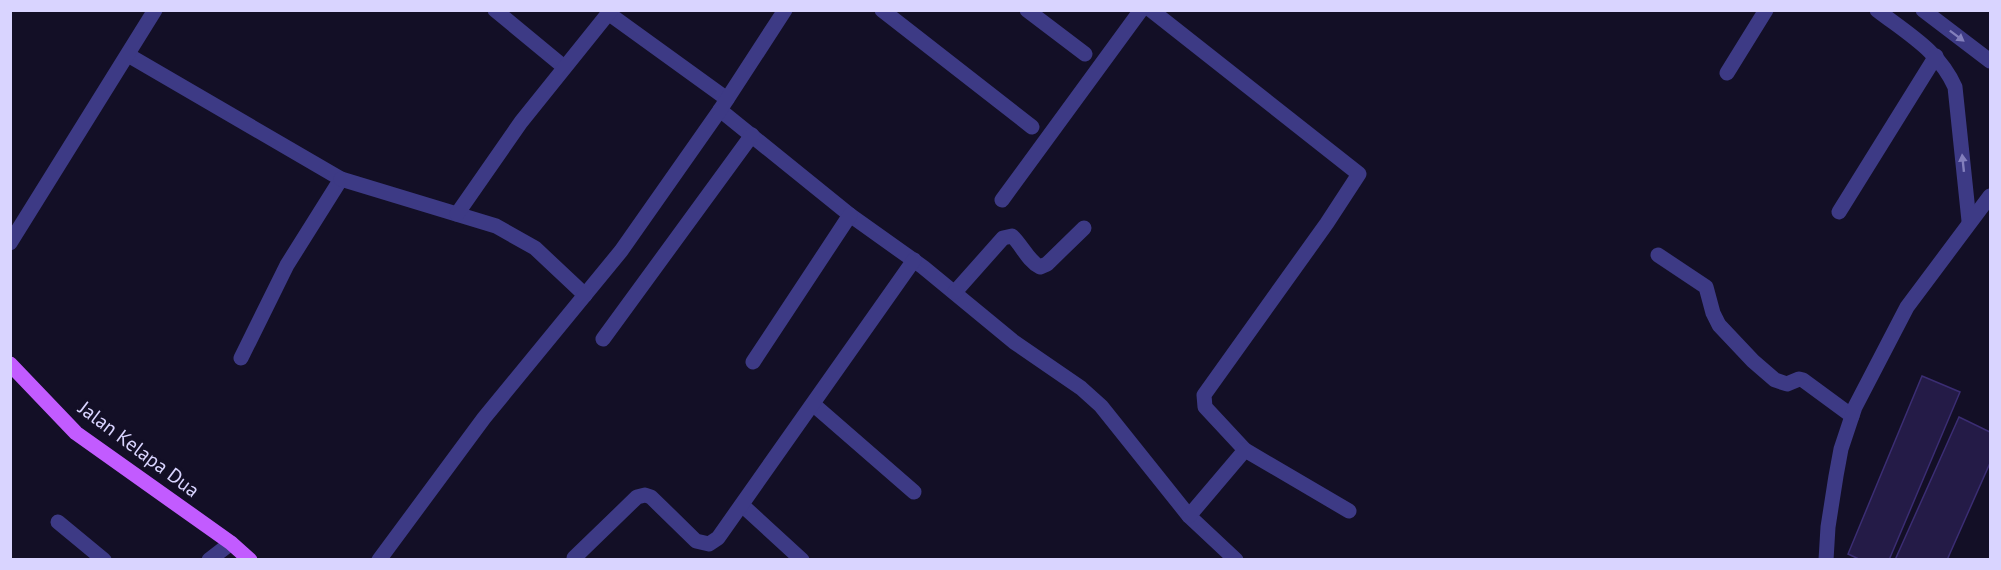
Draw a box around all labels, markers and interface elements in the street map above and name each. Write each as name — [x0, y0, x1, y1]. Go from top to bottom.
one-way arrow — [1949, 29, 1964, 41]
one-way arrow — [1958, 154, 1968, 173]
street label: Jalan Kelapa Dua — [73, 394, 205, 503]

